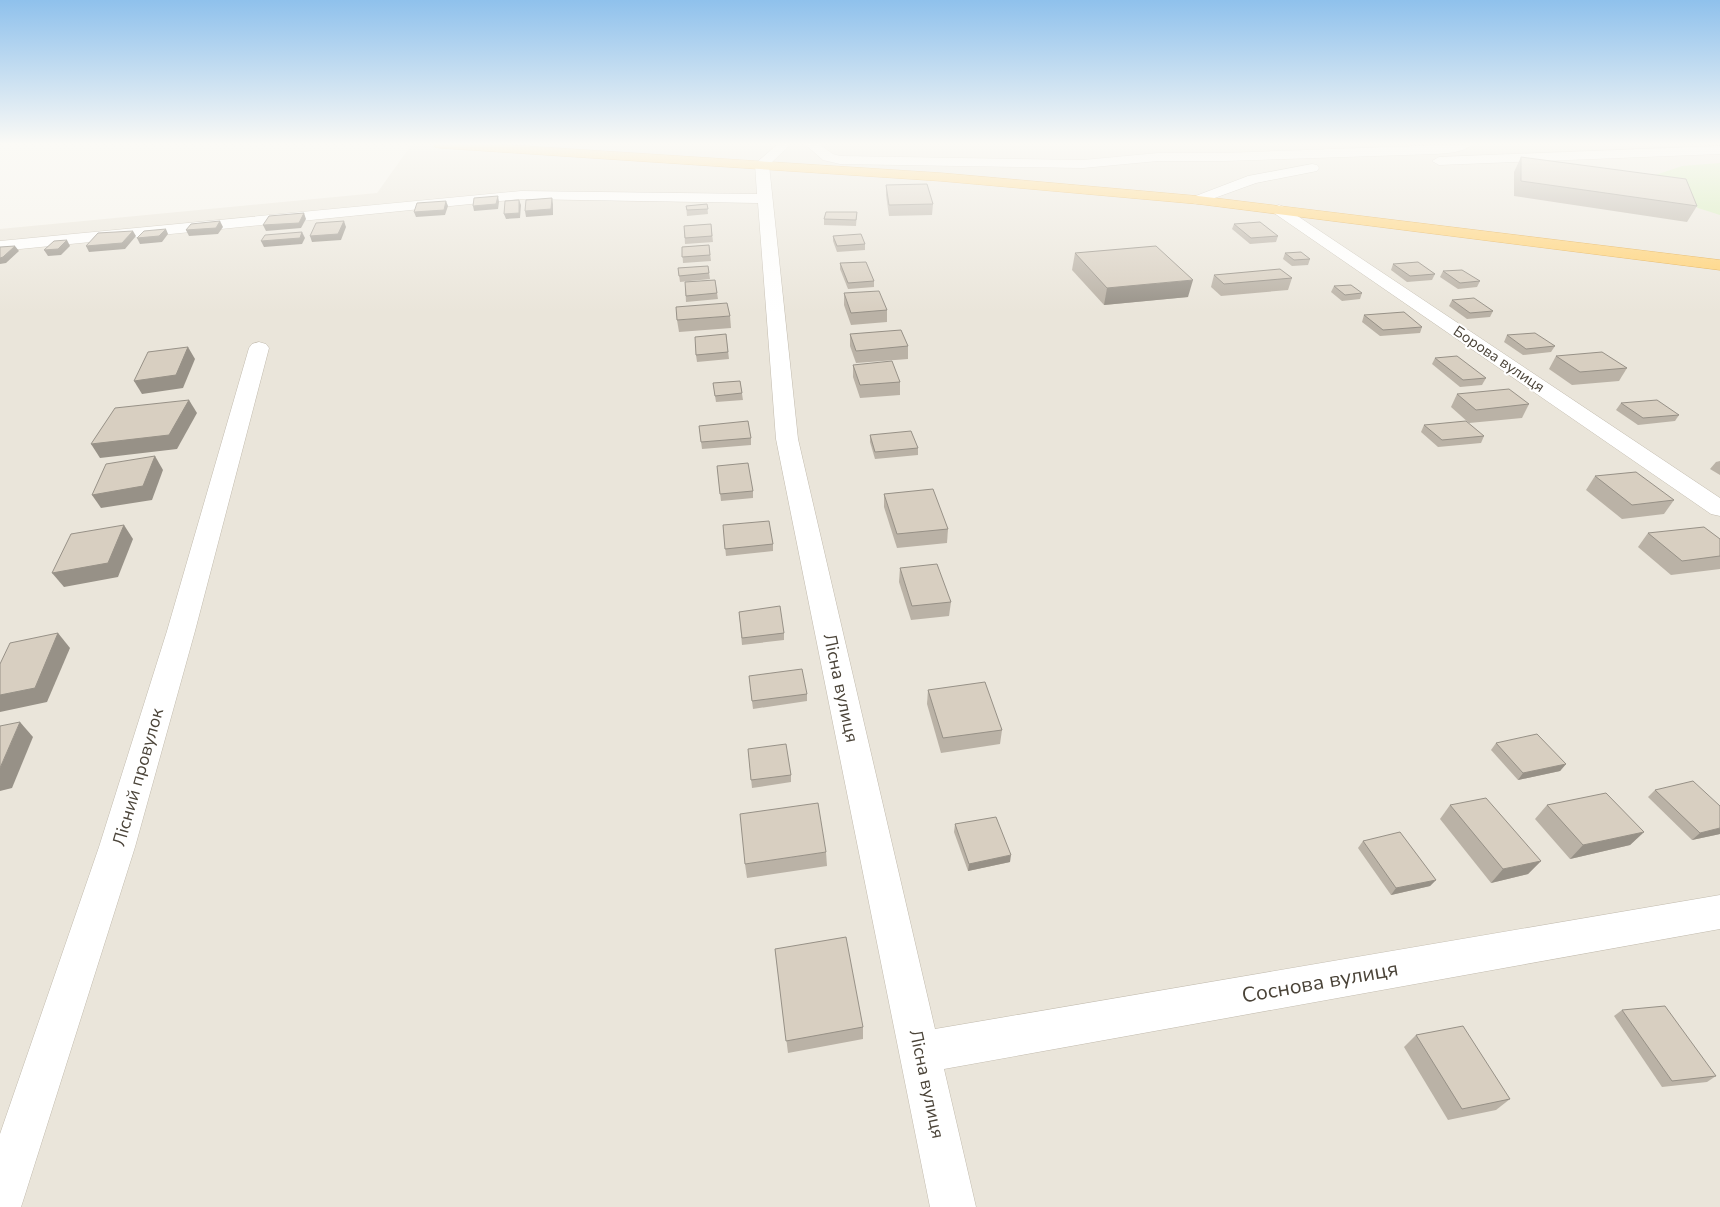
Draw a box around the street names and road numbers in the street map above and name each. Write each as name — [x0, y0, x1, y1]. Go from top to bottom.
street label: Борова вулиця — [1449, 321, 1549, 397]
street label: Лісна вулиця — [818, 631, 864, 745]
street label: Лісний провулок — [107, 705, 169, 849]
street label: Соснова вулиця — [1240, 954, 1400, 1010]
street label: Лісна вулиця — [904, 1027, 950, 1141]

